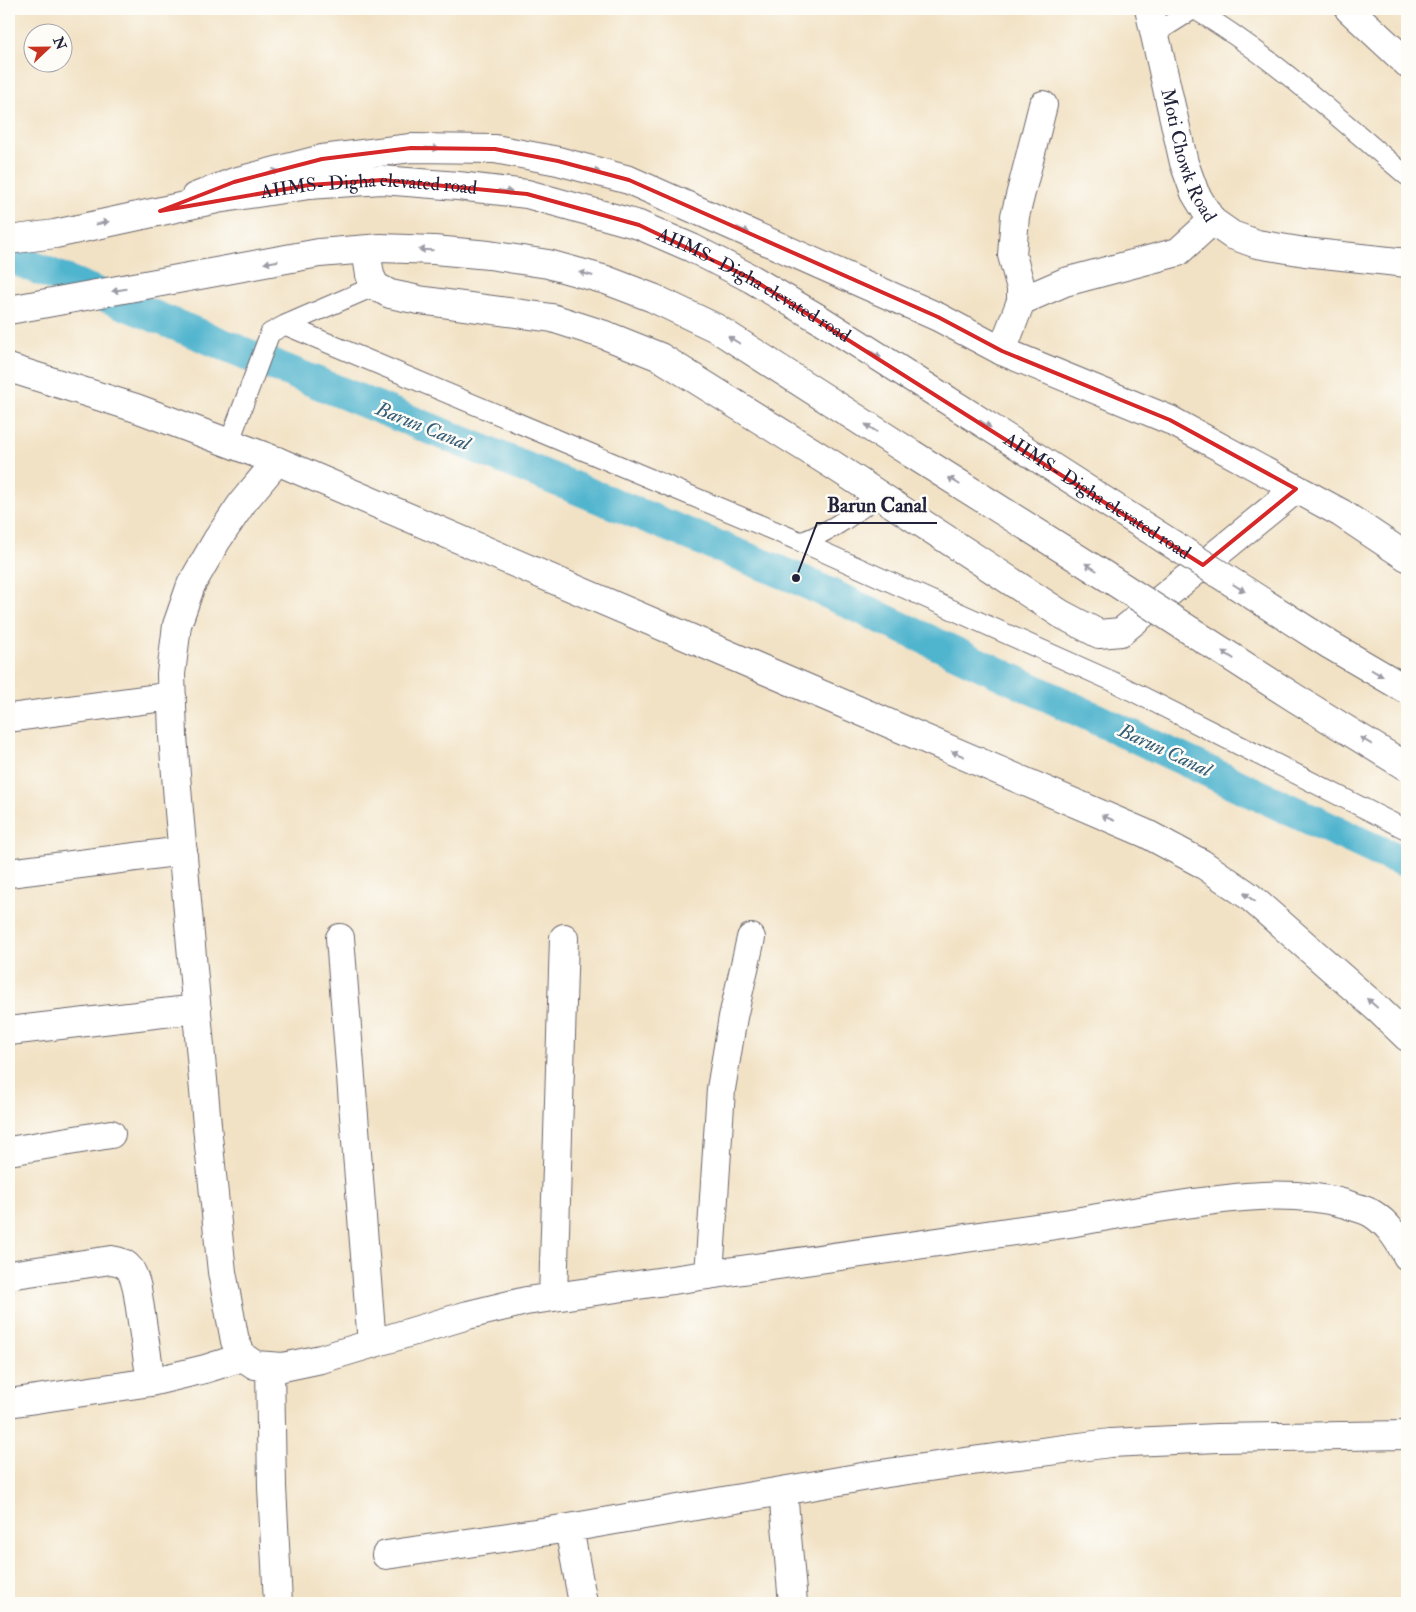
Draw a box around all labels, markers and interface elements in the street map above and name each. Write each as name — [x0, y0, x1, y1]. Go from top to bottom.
north arrow — [22, 22, 72, 72]
text: N — [49, 33, 70, 53]
street label: Moti Chowk Road — [1155, 86, 1222, 227]
one-way arrow — [424, 144, 440, 152]
one-way arrow — [585, 166, 600, 174]
one-way arrow — [265, 167, 280, 175]
street label: AIIMS- Digha elevated road — [258, 168, 479, 204]
one-way arrow — [498, 188, 514, 196]
one-way arrow — [95, 219, 110, 227]
street label: AIIMS- Digha elevated road — [652, 222, 856, 348]
one-way arrow — [736, 226, 750, 234]
one-way arrow — [418, 245, 434, 253]
one-way arrow — [264, 258, 279, 266]
one-way arrow — [579, 270, 594, 278]
one-way arrow — [111, 287, 127, 295]
one-way arrow — [728, 335, 741, 345]
one-way arrow — [868, 350, 882, 359]
water label: Barun Canal — [371, 395, 476, 457]
one-way arrow — [978, 419, 991, 429]
one-way arrow — [864, 423, 878, 433]
street label: AIIMS- Digha elevated road — [998, 427, 1196, 565]
one-way arrow — [947, 476, 960, 485]
callout: Barun Canal — [817, 488, 937, 523]
text: Barun Canal — [827, 493, 928, 518]
one-way arrow — [1085, 562, 1098, 571]
one-way arrow — [1232, 583, 1246, 592]
one-way arrow — [1221, 650, 1235, 660]
one-way arrow — [1370, 669, 1385, 677]
water label: Barun Canal — [1114, 717, 1217, 783]
one-way arrow — [1359, 737, 1372, 746]
one-way arrow — [951, 749, 965, 757]
one-way arrow — [1101, 813, 1115, 821]
one-way arrow — [1243, 891, 1256, 902]
one-way arrow — [1366, 997, 1378, 1009]

